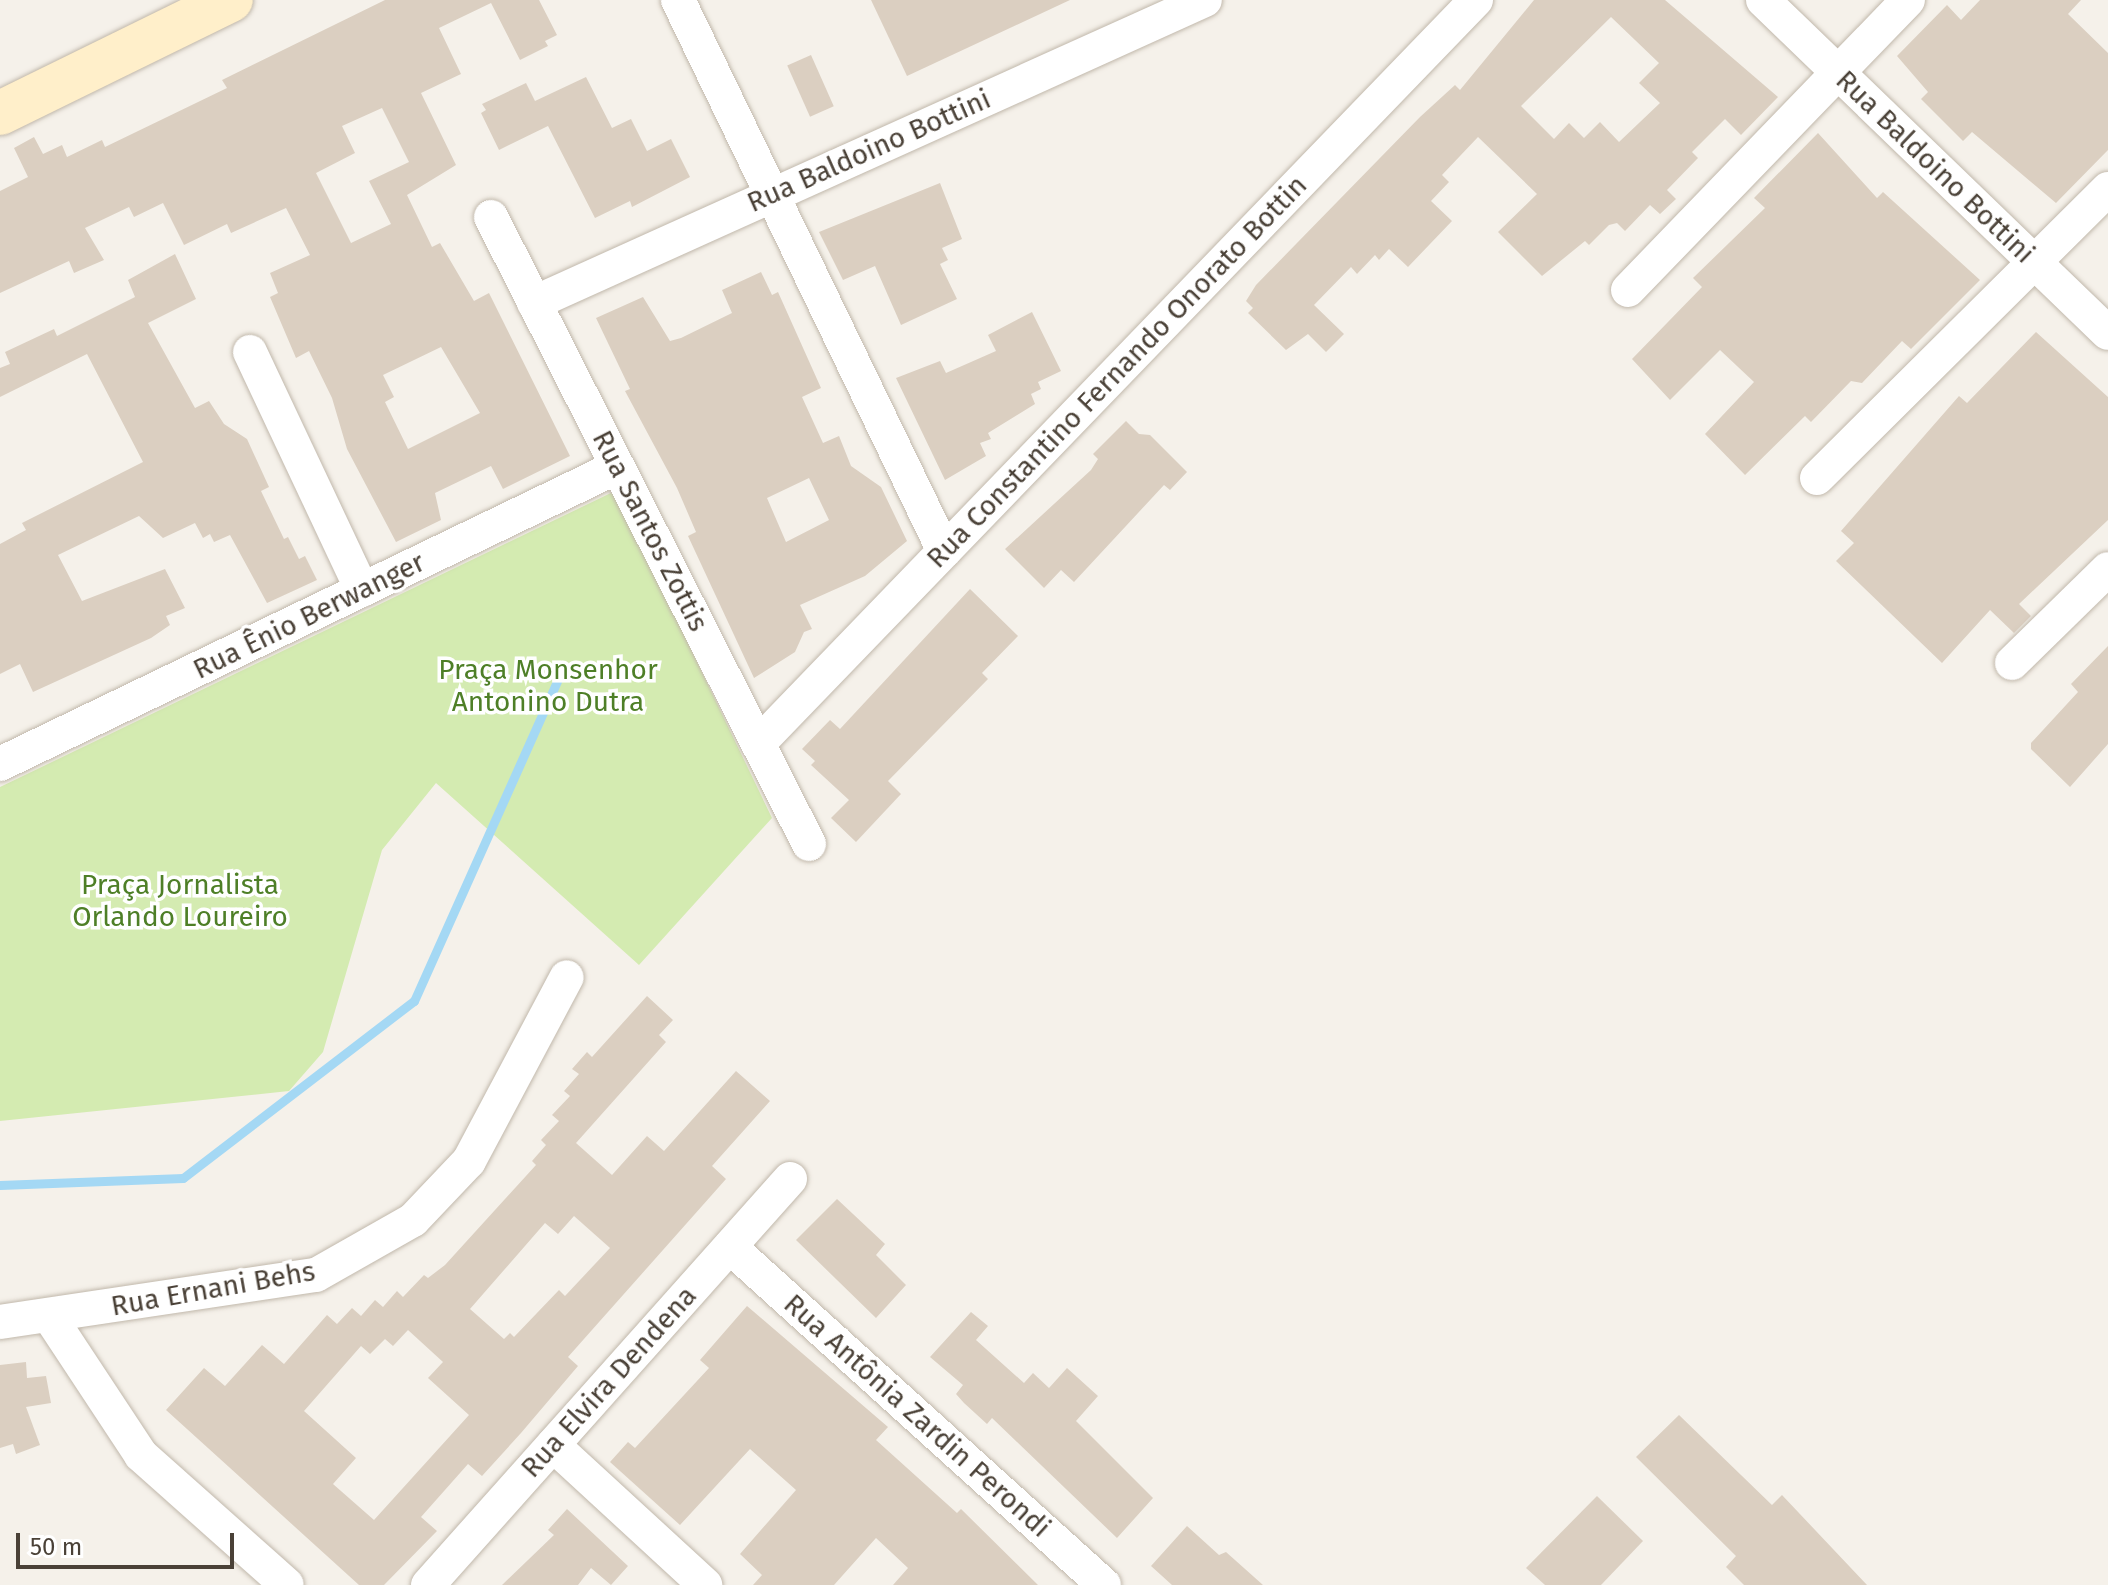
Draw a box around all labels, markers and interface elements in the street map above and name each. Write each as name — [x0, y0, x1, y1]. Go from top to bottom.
street label: Rua Baldoino Bottini — [1829, 64, 2041, 270]
street label: Rua Baldoino Bottini — [742, 82, 996, 220]
street label: Rua Constantino Fernando Onorato Bottin — [920, 169, 1314, 575]
street label: Rua Santos Zottis — [585, 425, 715, 637]
street label: Rua Ênio Berwanger — [188, 545, 430, 687]
park label: Praça Monsenhor Antonino Dutra — [438, 653, 658, 719]
park label: Praça Jornalista Orlando Loureiro — [72, 868, 288, 934]
street label: Rua Ernani Behs — [108, 1255, 318, 1323]
street label: Rua Elvira Dendena — [514, 1279, 704, 1485]
street label: Rua Antônia Zardin Perondi — [777, 1287, 1057, 1545]
scale bar — [20, 1517, 238, 1567]
text: 50 m — [30, 1533, 82, 1561]

